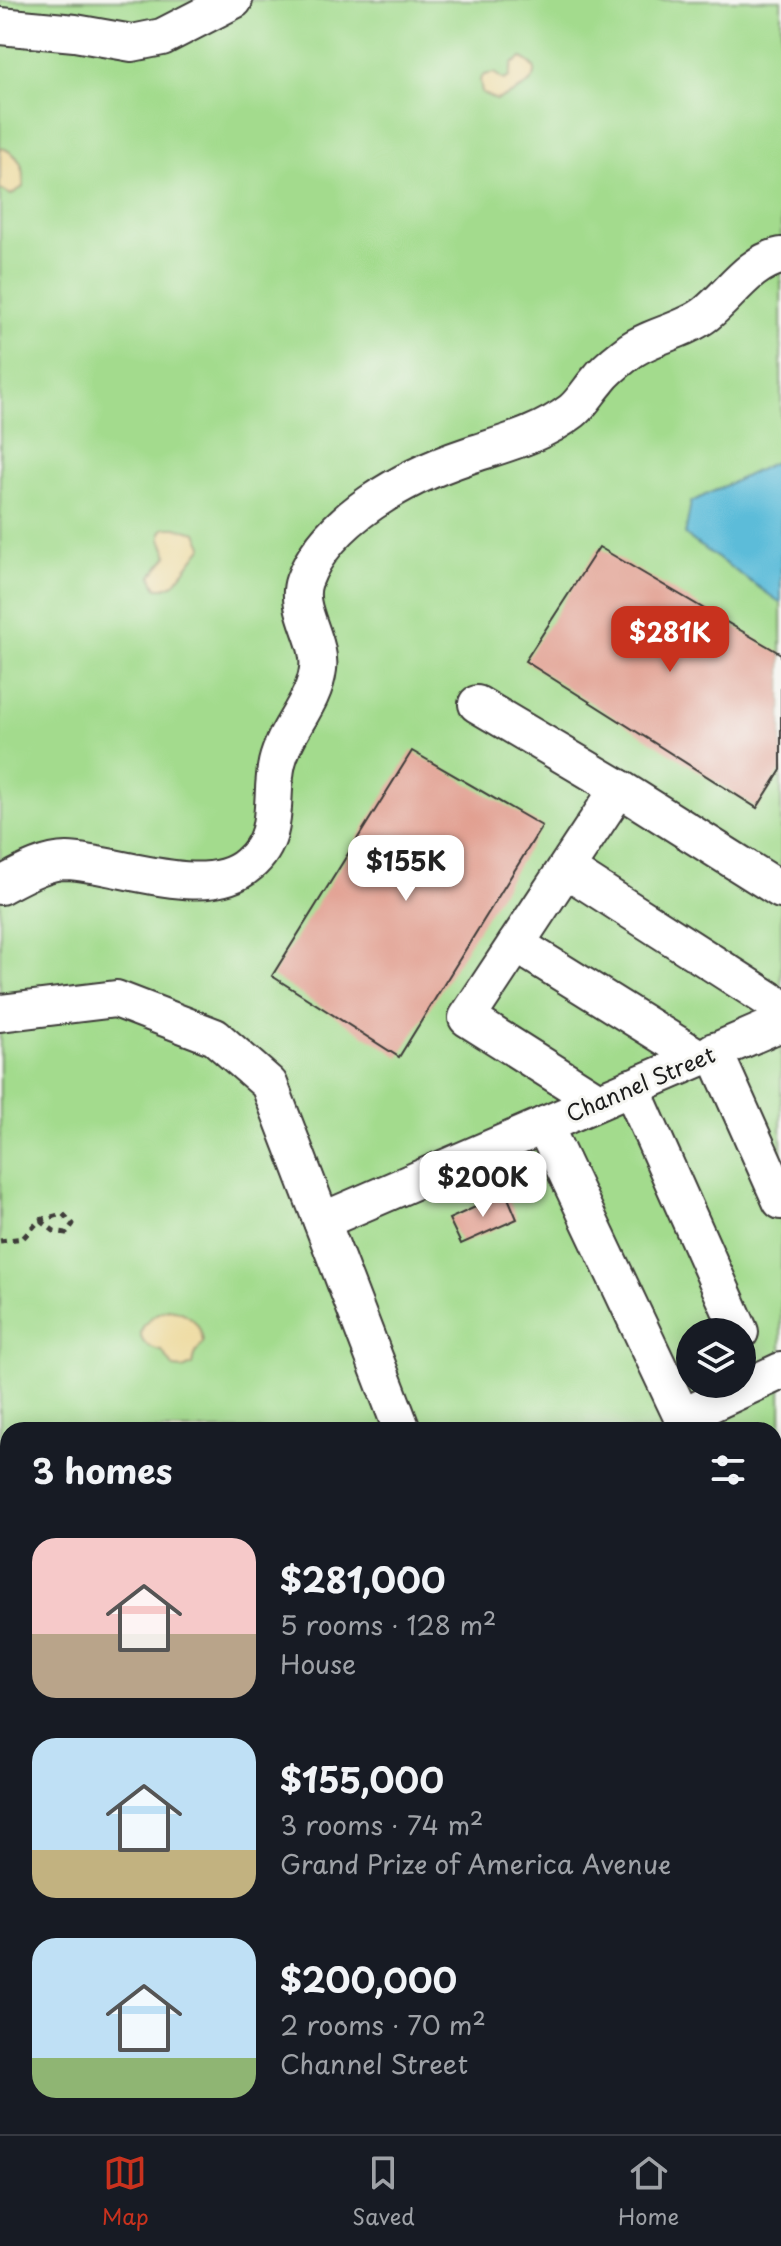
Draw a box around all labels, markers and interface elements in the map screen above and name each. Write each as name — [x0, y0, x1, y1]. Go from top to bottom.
pin: $281K — [614, 606, 726, 674]
text: $281K — [629, 612, 711, 651]
pin: $155K — [350, 835, 462, 903]
text: $155K — [366, 841, 446, 880]
street label: Channel Street — [560, 1037, 720, 1129]
pin: $200K — [427, 1151, 539, 1219]
text: $200K — [438, 1157, 528, 1196]
map controls — [676, 1318, 756, 1398]
button: layers — [676, 1318, 756, 1398]
text: 3 homes — [32, 1444, 172, 1496]
icon: filters — [706, 1448, 750, 1492]
text: $281,000 — [280, 1553, 445, 1605]
icon: home — [96, 1570, 192, 1666]
text: 5 rooms · 128 m² — [280, 1605, 496, 1644]
text: House — [280, 1644, 356, 1683]
text: $155,000 — [280, 1753, 444, 1805]
icon: home — [96, 1770, 192, 1866]
text: 3 rooms · 74 m² — [280, 1805, 484, 1844]
text: Grand Prize of America Avenue — [280, 1844, 671, 1883]
text: $200,000 — [280, 1953, 457, 2005]
icon: home — [96, 1970, 192, 2066]
text: 2 rooms · 70 m² — [280, 2005, 486, 2044]
text: Channel Street — [280, 2044, 468, 2083]
tab: Map — [102, 2151, 149, 2232]
tab: Saved — [352, 2151, 415, 2232]
tab: Home — [618, 2151, 679, 2232]

